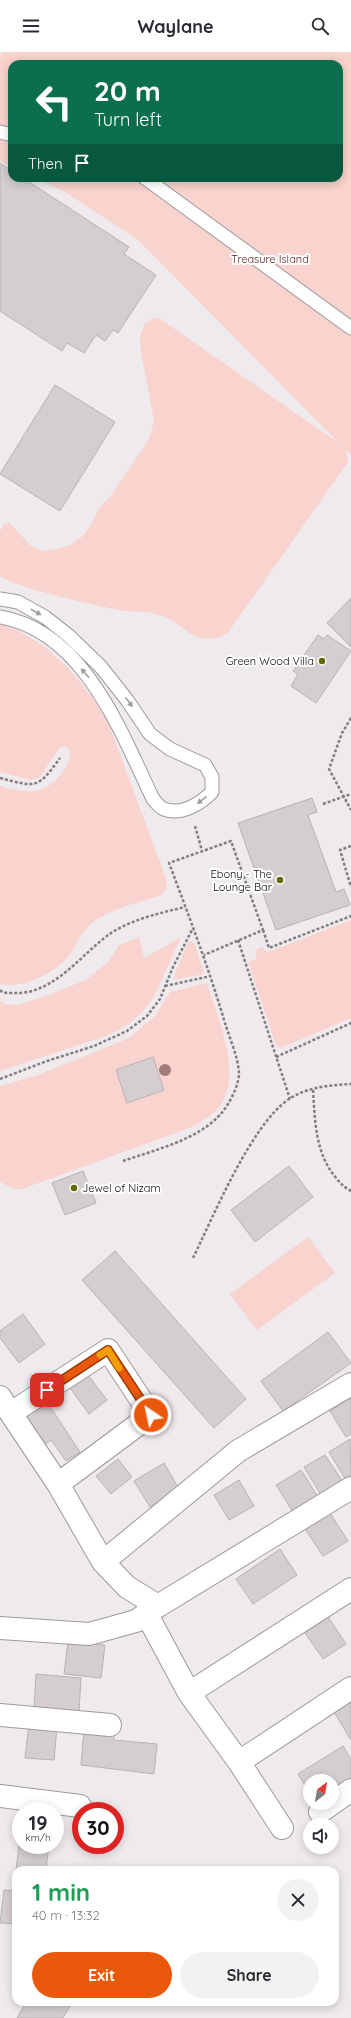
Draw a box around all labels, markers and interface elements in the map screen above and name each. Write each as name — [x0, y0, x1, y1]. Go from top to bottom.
icon: menu — [20, 15, 42, 37]
text: Waylane — [137, 15, 214, 38]
icon: search — [309, 15, 331, 37]
text: 20 m — [94, 73, 161, 108]
icon: left — [28, 76, 80, 128]
text: Turn left — [94, 108, 162, 131]
icon: arrive — [71, 152, 93, 174]
text: Then — [28, 154, 63, 173]
park label: Treasure Island — [231, 252, 309, 266]
one-way arrow — [30, 609, 42, 616]
place label: Green Wood Villa — [226, 654, 314, 668]
marker: Green Wood Villa — [317, 656, 327, 666]
one-way arrow — [80, 668, 90, 678]
one-way arrow — [124, 697, 133, 708]
one-way arrow — [197, 796, 208, 805]
place label: Ebony - The Lounge Bar — [210, 867, 273, 894]
marker: Ebony - The Lounge Bar — [275, 875, 285, 885]
place label: Jewel of Nizam — [82, 1181, 160, 1195]
marker: Jewel of Nizam — [69, 1183, 79, 1193]
pin — [30, 1373, 64, 1407]
icon: arrive — [36, 1379, 58, 1401]
position arrow — [130, 1394, 172, 1436]
north arrow — [303, 1774, 339, 1810]
map controls — [303, 1774, 339, 1854]
speed limit sign: 30 — [72, 1802, 124, 1854]
text: 19 — [28, 1810, 48, 1835]
button: sound — [303, 1818, 339, 1854]
text: km/h — [25, 1831, 51, 1844]
text: 1 min — [32, 1877, 90, 1907]
button: close — [277, 1879, 319, 1921]
text: 40 m · 13:32 — [32, 1907, 100, 1923]
button: Exit — [32, 1952, 172, 1998]
button: Share — [180, 1952, 319, 1998]

